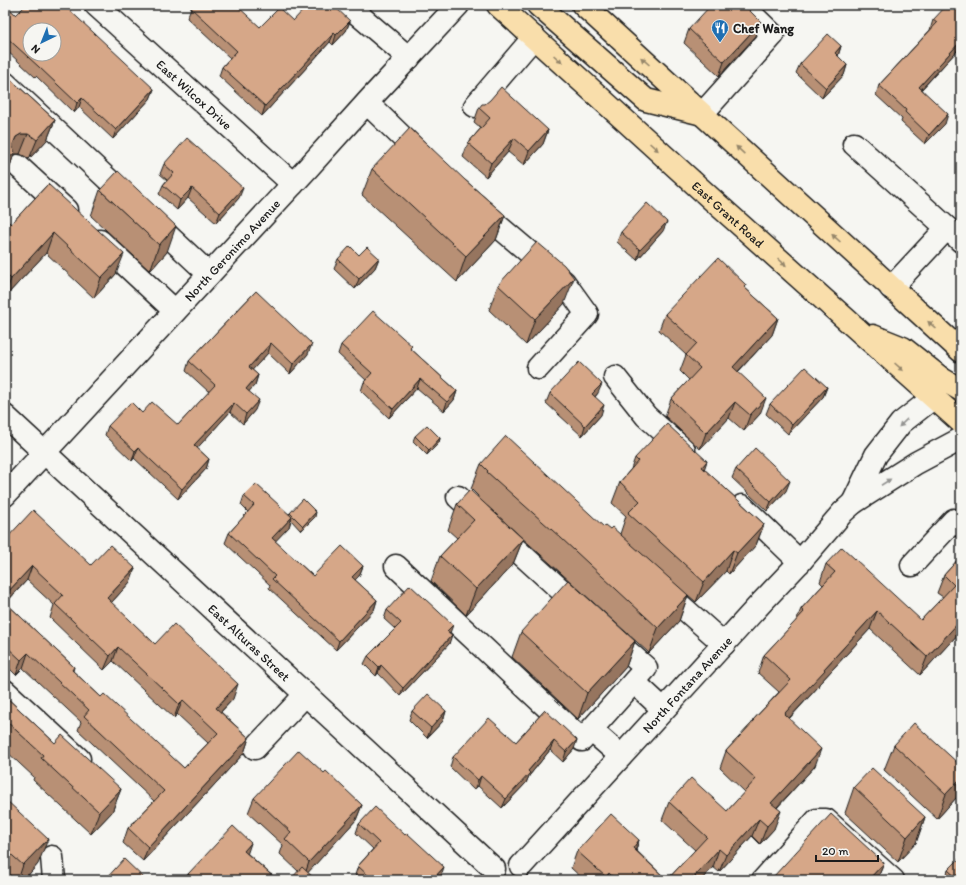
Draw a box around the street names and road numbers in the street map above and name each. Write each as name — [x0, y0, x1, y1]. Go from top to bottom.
street label: East Wilcox Drive — [153, 57, 235, 133]
street label: East Grant Road — [689, 178, 767, 251]
street label: North Geronimo Avenue — [181, 196, 283, 304]
street label: East Alturas Street — [205, 601, 293, 684]
street label: North Fontana Avenue — [639, 633, 735, 736]

